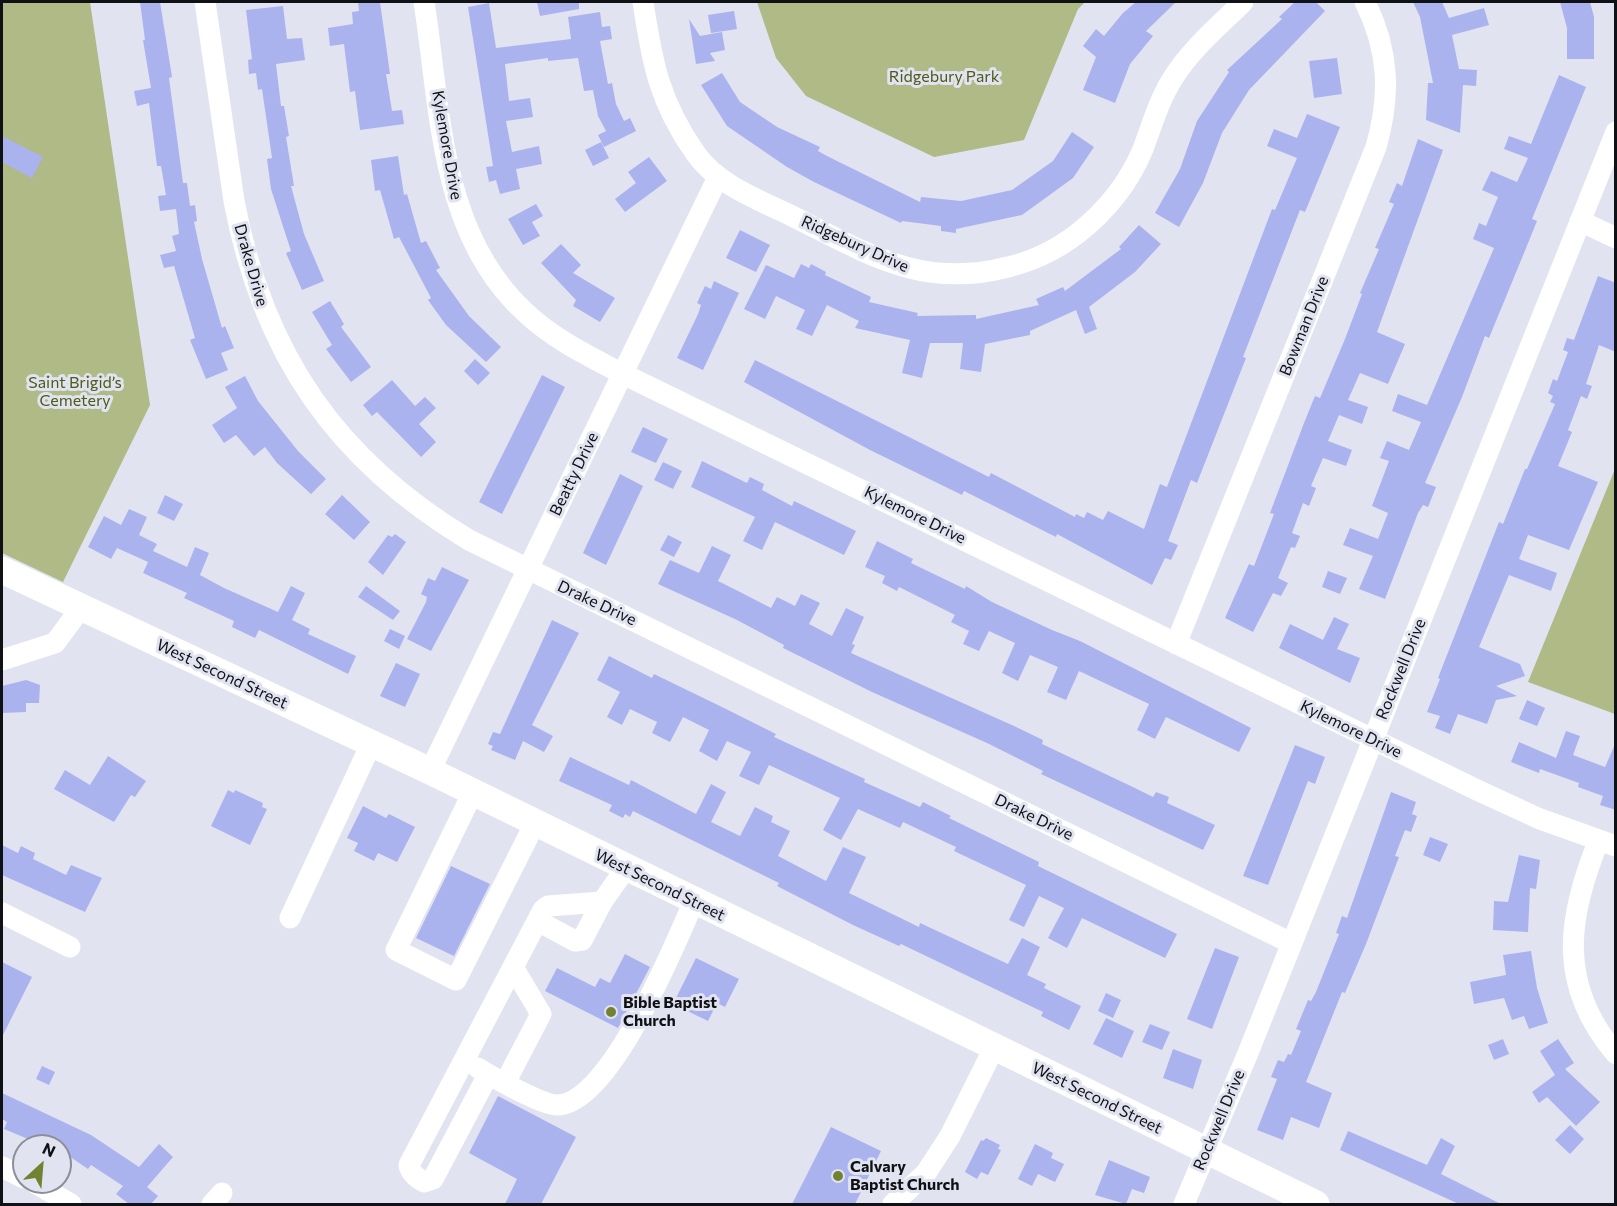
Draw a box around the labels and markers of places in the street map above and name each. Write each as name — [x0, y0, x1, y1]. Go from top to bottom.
place label: Bible Baptist Church — [623, 993, 717, 1031]
marker: Bible Baptist Church — [604, 1005, 618, 1019]
place label: Calvary Baptist Church — [850, 1157, 960, 1195]
marker: Calvary Baptist Church — [831, 1169, 845, 1183]

